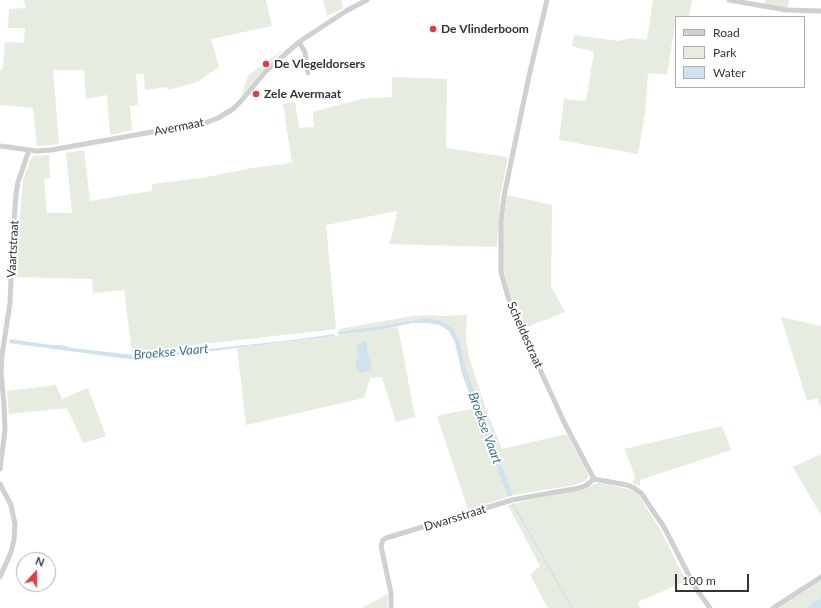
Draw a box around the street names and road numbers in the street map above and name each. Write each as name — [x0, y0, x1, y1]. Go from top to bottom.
street label: Avermaat — [153, 115, 205, 139]
street label: Vaartstraat — [4, 220, 22, 278]
street label: Scheldestraat — [504, 300, 546, 370]
street label: Dwarsstraat — [422, 502, 488, 534]

